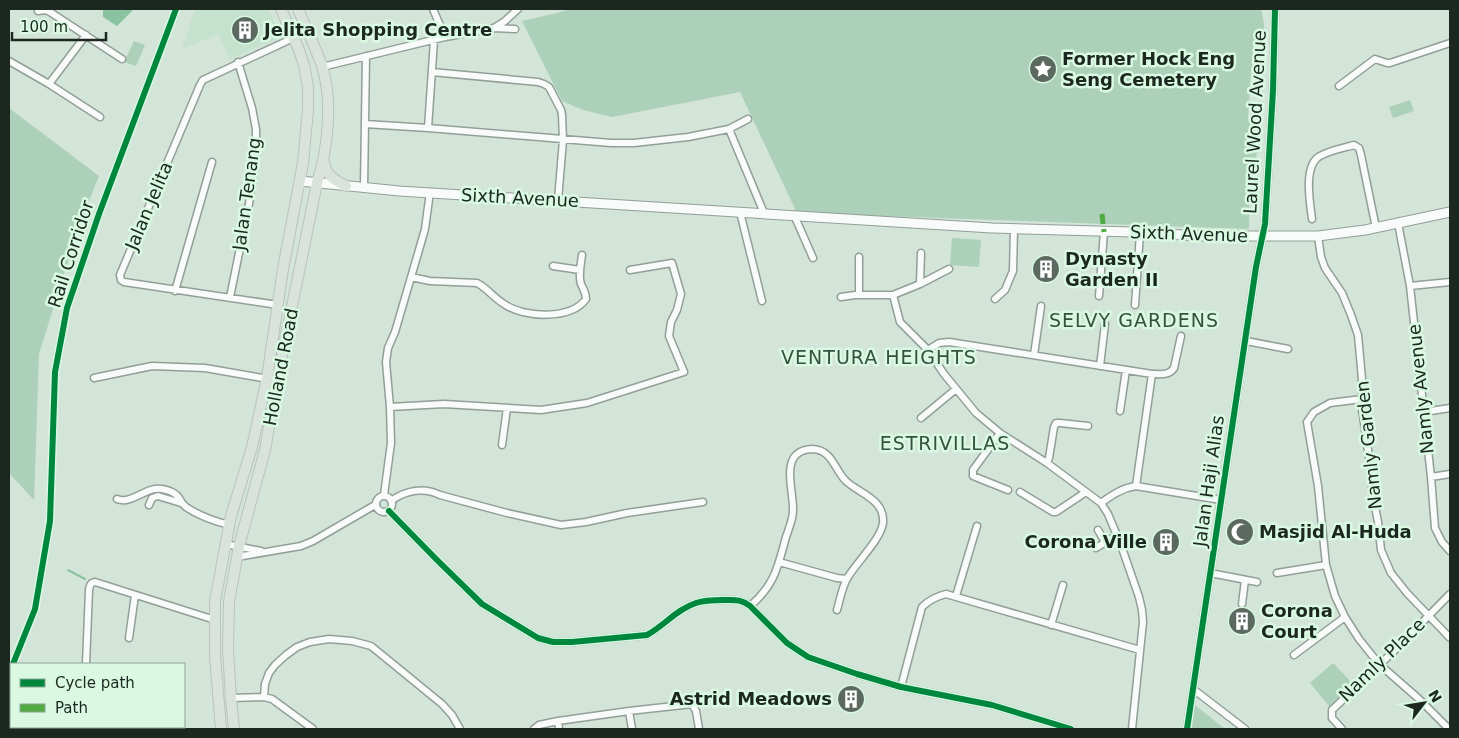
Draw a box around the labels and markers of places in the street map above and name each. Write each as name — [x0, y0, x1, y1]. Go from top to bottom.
building icon: Jelita Shopping Centre — [230, 15, 260, 45]
place label: Jelita Shopping Centre — [262, 19, 492, 40]
place label: Former Hock Eng Seng Cemetery — [1062, 48, 1235, 90]
place icon: Former Hock Eng Seng Cemetery — [1028, 54, 1058, 84]
place label: Dynasty Garden II — [1065, 248, 1158, 290]
building icon: Dynasty Garden II — [1031, 254, 1061, 284]
mosque icon: Masjid Al-Huda — [1225, 517, 1255, 547]
place label: Masjid Al-Huda — [1259, 521, 1412, 542]
building icon: Corona Ville — [1151, 527, 1181, 557]
place label: Corona Ville — [1025, 531, 1147, 552]
place label: Corona Court — [1261, 600, 1333, 642]
building icon: Corona Court — [1227, 606, 1257, 636]
building icon: Astrid Meadows — [836, 684, 866, 714]
place label: Astrid Meadows — [670, 688, 832, 709]

